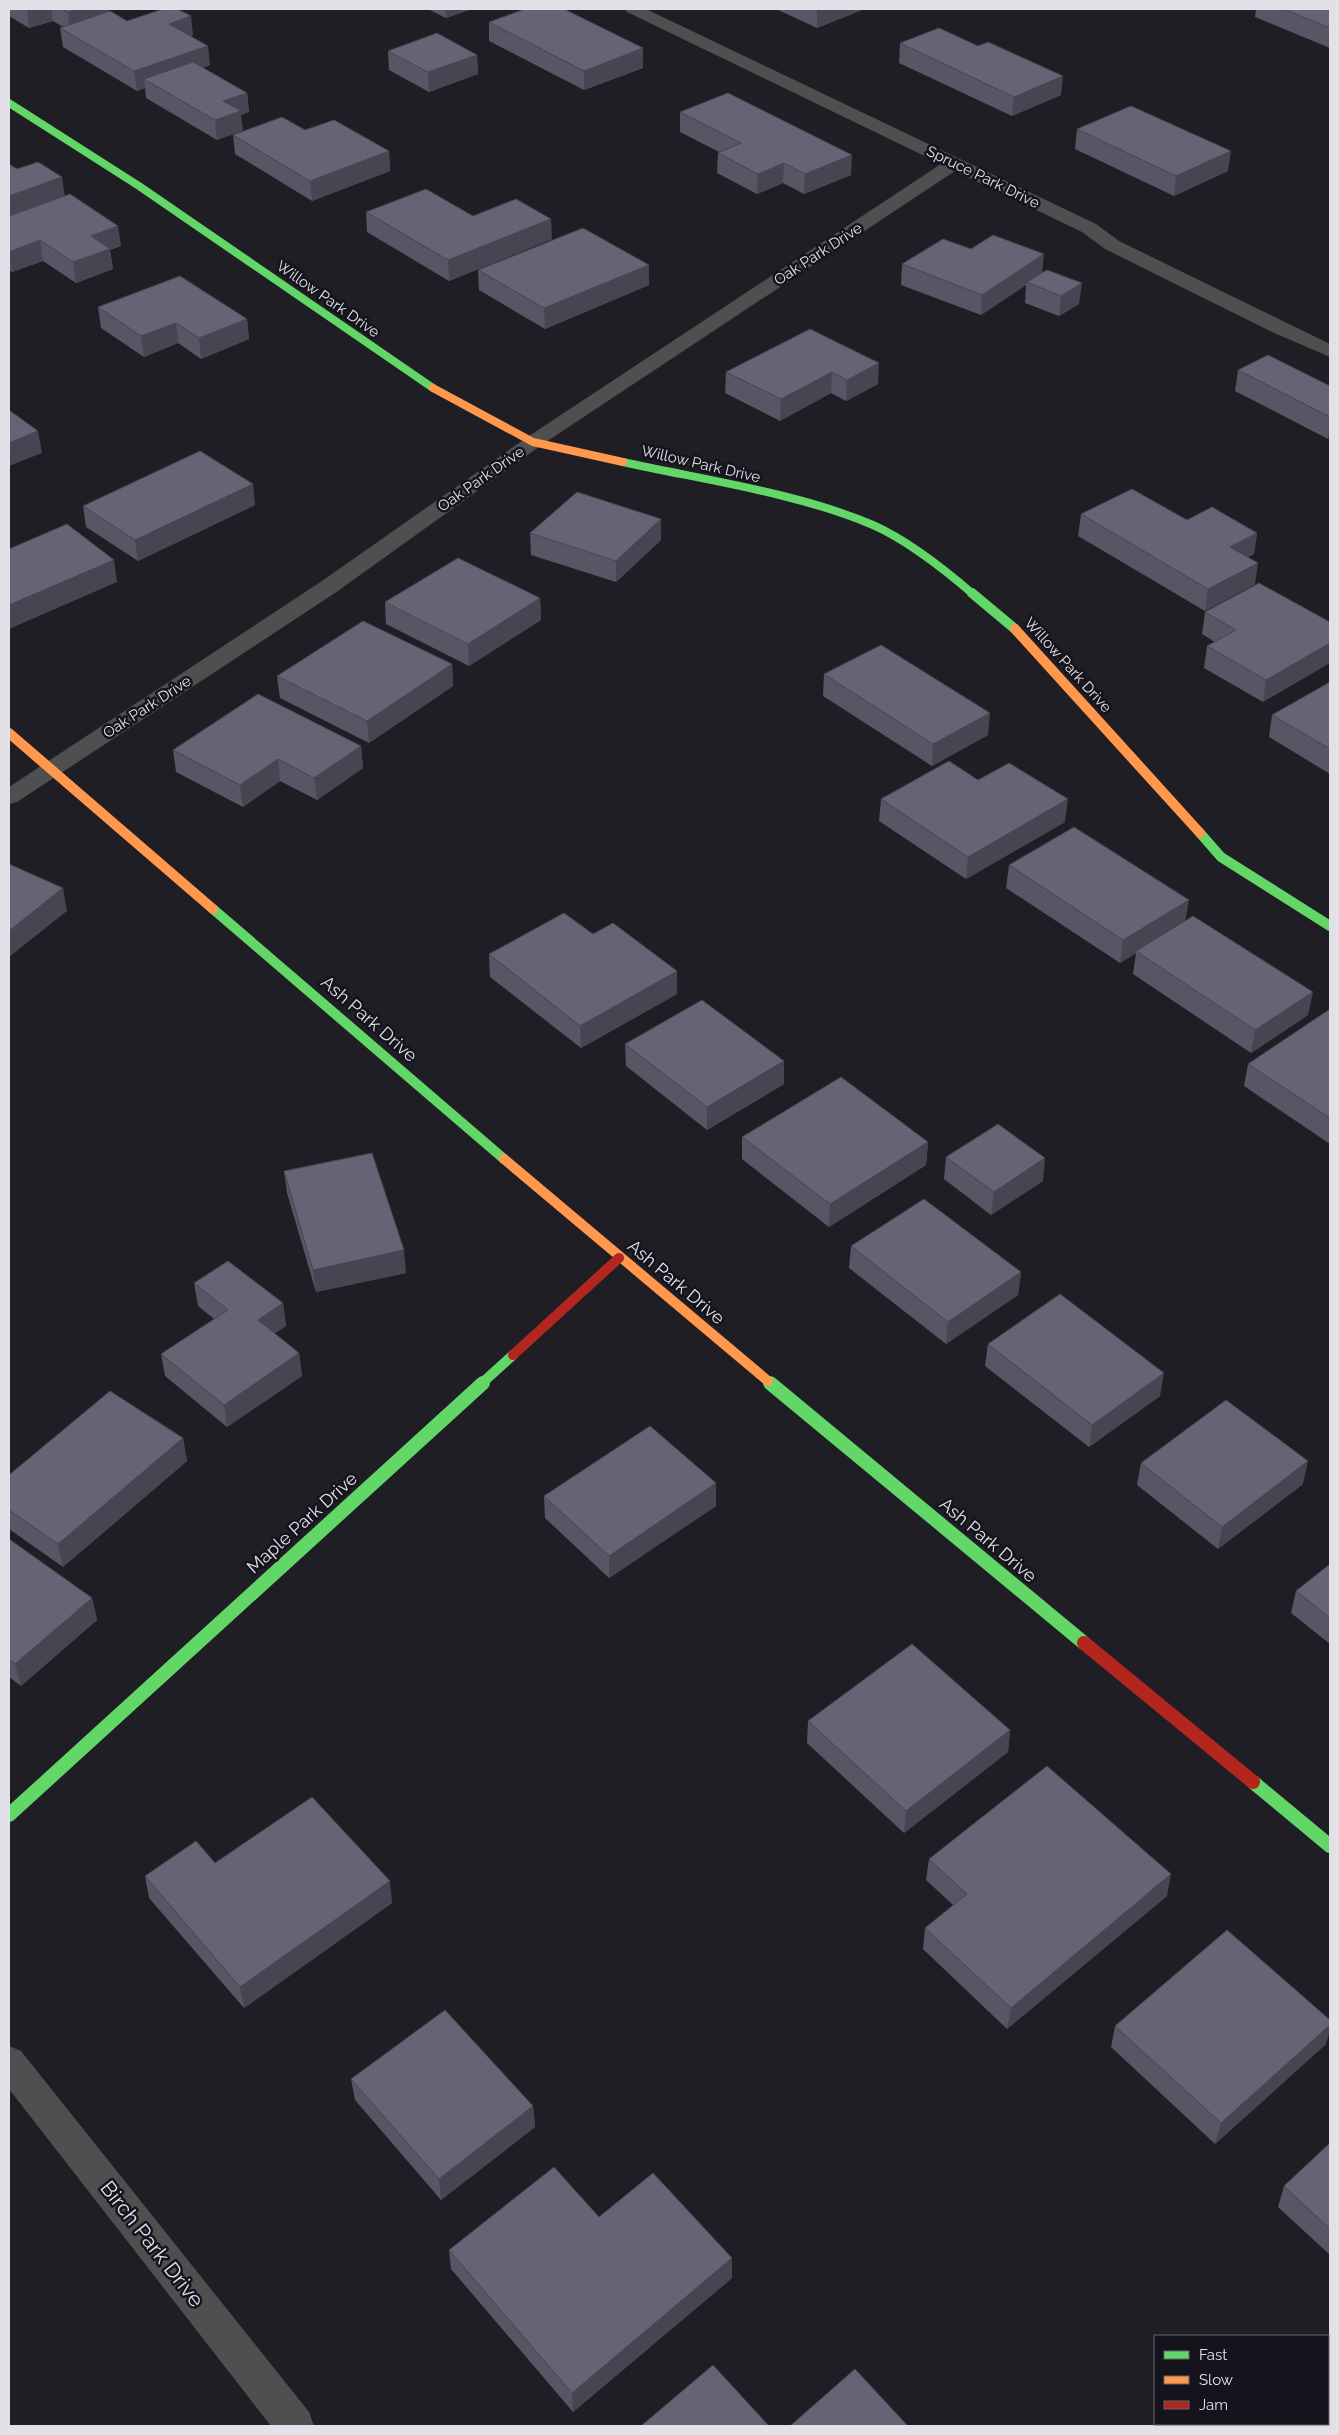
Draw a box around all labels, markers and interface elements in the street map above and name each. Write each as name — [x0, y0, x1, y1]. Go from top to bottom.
street label: Spruce Park Drive — [924, 142, 1043, 212]
street label: Oak Park Drive — [771, 219, 866, 289]
street label: Willow Park Drive — [273, 257, 383, 341]
street label: Oak Park Drive — [434, 442, 528, 515]
street label: Willow Park Drive — [640, 442, 762, 486]
street label: Willow Park Drive — [1021, 614, 1116, 716]
street label: Oak Park Drive — [100, 672, 195, 742]
street label: Ash Park Drive — [317, 971, 422, 1066]
street label: Ash Park Drive — [624, 1235, 729, 1329]
street label: Maple Park Drive — [242, 1467, 361, 1578]
street label: Ash Park Drive — [936, 1493, 1041, 1587]
street label: Birch Park Drive — [95, 2176, 209, 2312]
legend — [1154, 2335, 1329, 2425]
text: Fast — [1199, 2346, 1227, 2364]
text: Slow — [1199, 2371, 1233, 2389]
text: Jam — [1199, 2396, 1228, 2414]

